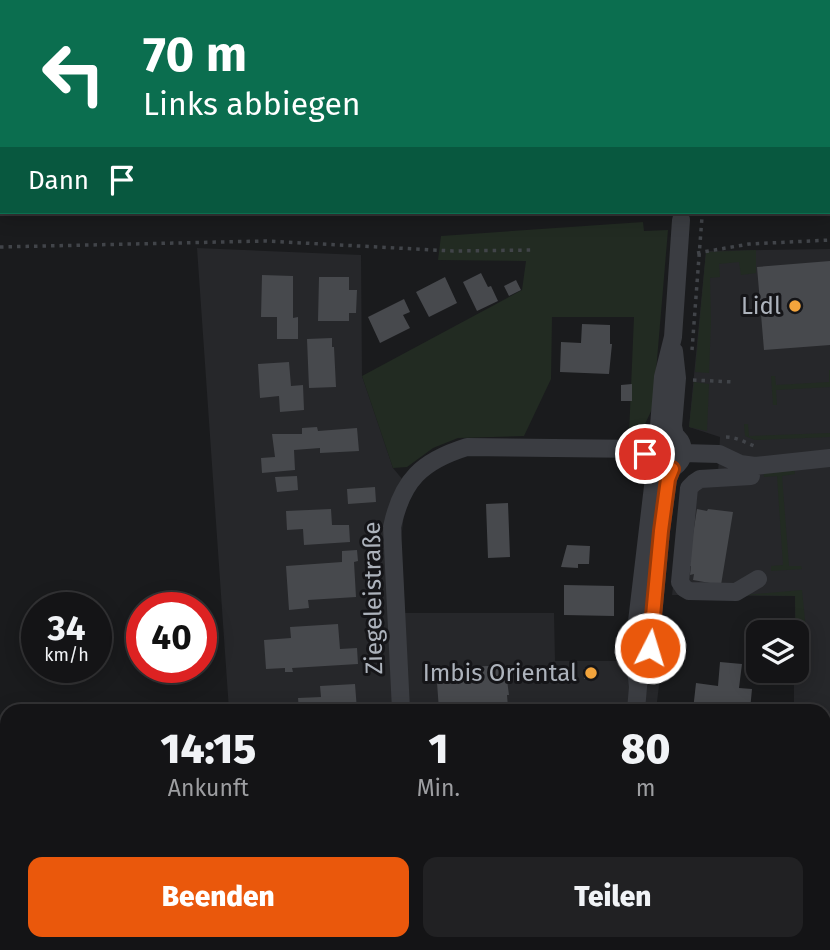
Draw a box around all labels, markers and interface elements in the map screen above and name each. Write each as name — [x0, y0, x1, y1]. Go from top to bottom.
text: 70 m — [143, 25, 247, 84]
icon: left — [28, 28, 119, 119]
text: Links abbiegen — [143, 85, 361, 123]
icon: arrive — [103, 161, 141, 199]
text: Dann — [28, 165, 89, 196]
place label: Lidl — [741, 292, 781, 320]
marker: Lidl — [787, 298, 803, 314]
pin — [615, 424, 675, 484]
icon: arrive — [626, 435, 664, 473]
street label: Ziegeleistraße — [358, 521, 388, 675]
speed limit sign: 40 — [126, 592, 217, 683]
text: 34 — [48, 607, 85, 649]
position arrow — [613, 611, 687, 685]
map controls — [746, 620, 809, 683]
button: layers — [746, 620, 809, 683]
text: km/h — [44, 644, 89, 666]
place label: Imbis Oriental — [423, 659, 577, 687]
marker: Imbis Oriental — [583, 665, 599, 681]
text: 14:15 — [161, 724, 256, 774]
text: 1 — [428, 724, 448, 774]
text: 80 — [621, 724, 670, 774]
text: Ankunft — [168, 774, 249, 802]
text: Min. — [417, 774, 460, 802]
text: m — [636, 774, 655, 802]
button: Beenden — [28, 857, 409, 937]
button: Teilen — [423, 857, 803, 937]

